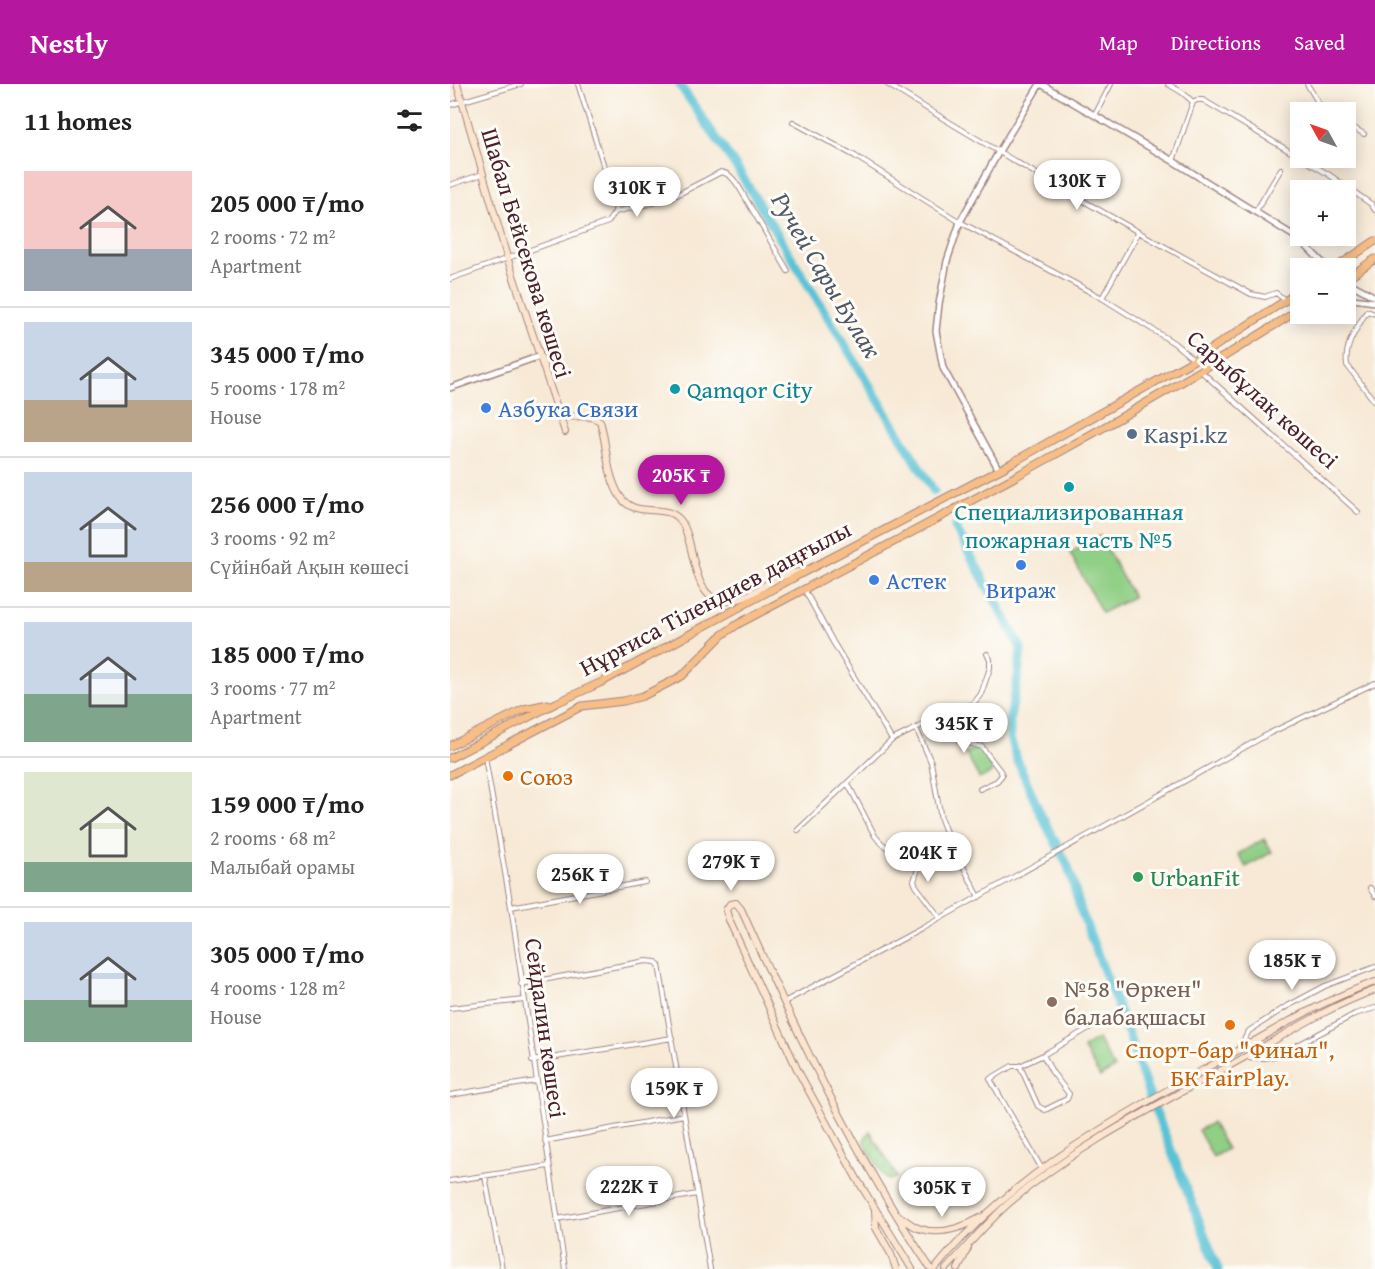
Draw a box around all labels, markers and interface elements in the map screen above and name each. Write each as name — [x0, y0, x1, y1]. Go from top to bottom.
text: Nestly — [30, 22, 108, 63]
text: Map — [1099, 27, 1138, 58]
text: Directions — [1171, 27, 1261, 58]
text: Saved — [1294, 27, 1345, 58]
text: 11 homes — [24, 101, 132, 140]
north arrow — [1290, 102, 1356, 168]
map controls — [1290, 102, 1356, 324]
icon: filters — [393, 104, 426, 137]
street label: Шабал Бейсекова көшесі — [472, 124, 582, 382]
pin: 130K ₸ — [1028, 160, 1126, 211]
text: 130K ₸ — [1048, 165, 1106, 194]
pin: 310K ₸ — [588, 167, 686, 218]
text: 310K ₸ — [608, 172, 666, 201]
button: + — [1290, 180, 1356, 246]
text: 205 000 ₸/mo — [210, 183, 364, 222]
water label: Ручей Сары Булак — [761, 183, 892, 366]
icon: home — [72, 195, 144, 267]
text: 2 rooms · 72 m² — [210, 222, 336, 251]
text: Apartment — [210, 251, 302, 280]
button: − — [1290, 258, 1356, 324]
street label: Сарыбұлақ көшесі — [1179, 321, 1347, 477]
text: 345 000 ₸/mo — [210, 334, 364, 373]
icon: home — [72, 346, 144, 418]
place label: Qamqor City — [687, 372, 813, 407]
text: 5 rooms · 178 m² — [210, 373, 345, 402]
marker: Qamqor City — [668, 382, 682, 396]
place label: Азбука Связи — [498, 391, 638, 426]
marker: Азбука Связи — [479, 401, 493, 415]
text: House — [210, 402, 262, 431]
place label: Kaspi.kz — [1144, 417, 1227, 452]
marker: Kaspi.kz — [1125, 427, 1139, 441]
pin: 205K ₸ — [632, 455, 730, 506]
text: 205K ₸ — [652, 460, 710, 489]
marker: Специализированная пожарная часть №5 — [1062, 480, 1076, 494]
text: 256 000 ₸/mo — [210, 484, 364, 523]
place label: Специализированная пожарная часть №5 — [954, 494, 1184, 557]
icon: home — [72, 496, 144, 568]
street label: Нұрғиса Тілендиев даңғылы — [573, 511, 857, 685]
text: 3 rooms · 92 m² — [210, 523, 336, 552]
text: Сүйінбай Ақын көшесі — [210, 552, 409, 581]
marker: Вираж — [1014, 558, 1028, 572]
place label: Астек — [886, 563, 947, 598]
place label: Вираж — [986, 572, 1056, 607]
marker: Астек — [867, 573, 881, 587]
text: 185 000 ₸/mo — [210, 634, 364, 673]
icon: home — [72, 646, 144, 718]
text: 3 rooms · 77 m² — [210, 673, 336, 702]
text: Apartment — [210, 702, 302, 731]
pin: 345K ₸ — [915, 703, 1013, 754]
text: 345K ₸ — [935, 708, 993, 737]
place label: Союз — [520, 759, 573, 794]
marker: Союз — [501, 769, 515, 783]
text: 159 000 ₸/mo — [210, 784, 364, 823]
icon: home — [72, 796, 144, 868]
text: 2 rooms · 68 m² — [210, 823, 336, 852]
pin: 204K ₸ — [879, 832, 977, 883]
text: 204K ₸ — [899, 837, 957, 866]
pin: 279K ₸ — [682, 841, 780, 892]
text: 279K ₸ — [702, 846, 760, 875]
text: Малыбай орамы — [210, 852, 355, 881]
pin: 256K ₸ — [531, 854, 629, 905]
text: 256K ₸ — [551, 859, 609, 888]
place label: UrbanFit — [1150, 860, 1240, 895]
marker: UrbanFit — [1131, 870, 1145, 884]
text: 305 000 ₸/mo — [210, 934, 364, 973]
street label: Сейдалин көшесі — [516, 936, 576, 1120]
pin: 185K ₸ — [1243, 940, 1341, 991]
text: 185K ₸ — [1263, 945, 1321, 974]
icon: home — [72, 946, 144, 1018]
place label: №58 "Өркен" балабақшасы — [1064, 971, 1206, 1034]
text: 4 rooms · 128 m² — [210, 973, 345, 1002]
marker: №58 "Өркен" балабақшасы — [1045, 995, 1059, 1009]
text: House — [210, 1002, 262, 1031]
marker: Спорт-бар "Финал", БК FairPlay. — [1223, 1018, 1237, 1032]
place label: Спорт-бар "Финал", БК FairPlay. — [1126, 1032, 1334, 1095]
pin: 159K ₸ — [625, 1068, 723, 1119]
text: 159K ₸ — [645, 1073, 703, 1102]
pin: 222K ₸ — [580, 1166, 678, 1217]
pin: 305K ₸ — [893, 1167, 991, 1218]
text: 222K ₸ — [600, 1171, 658, 1200]
text: 305K ₸ — [913, 1172, 971, 1201]

